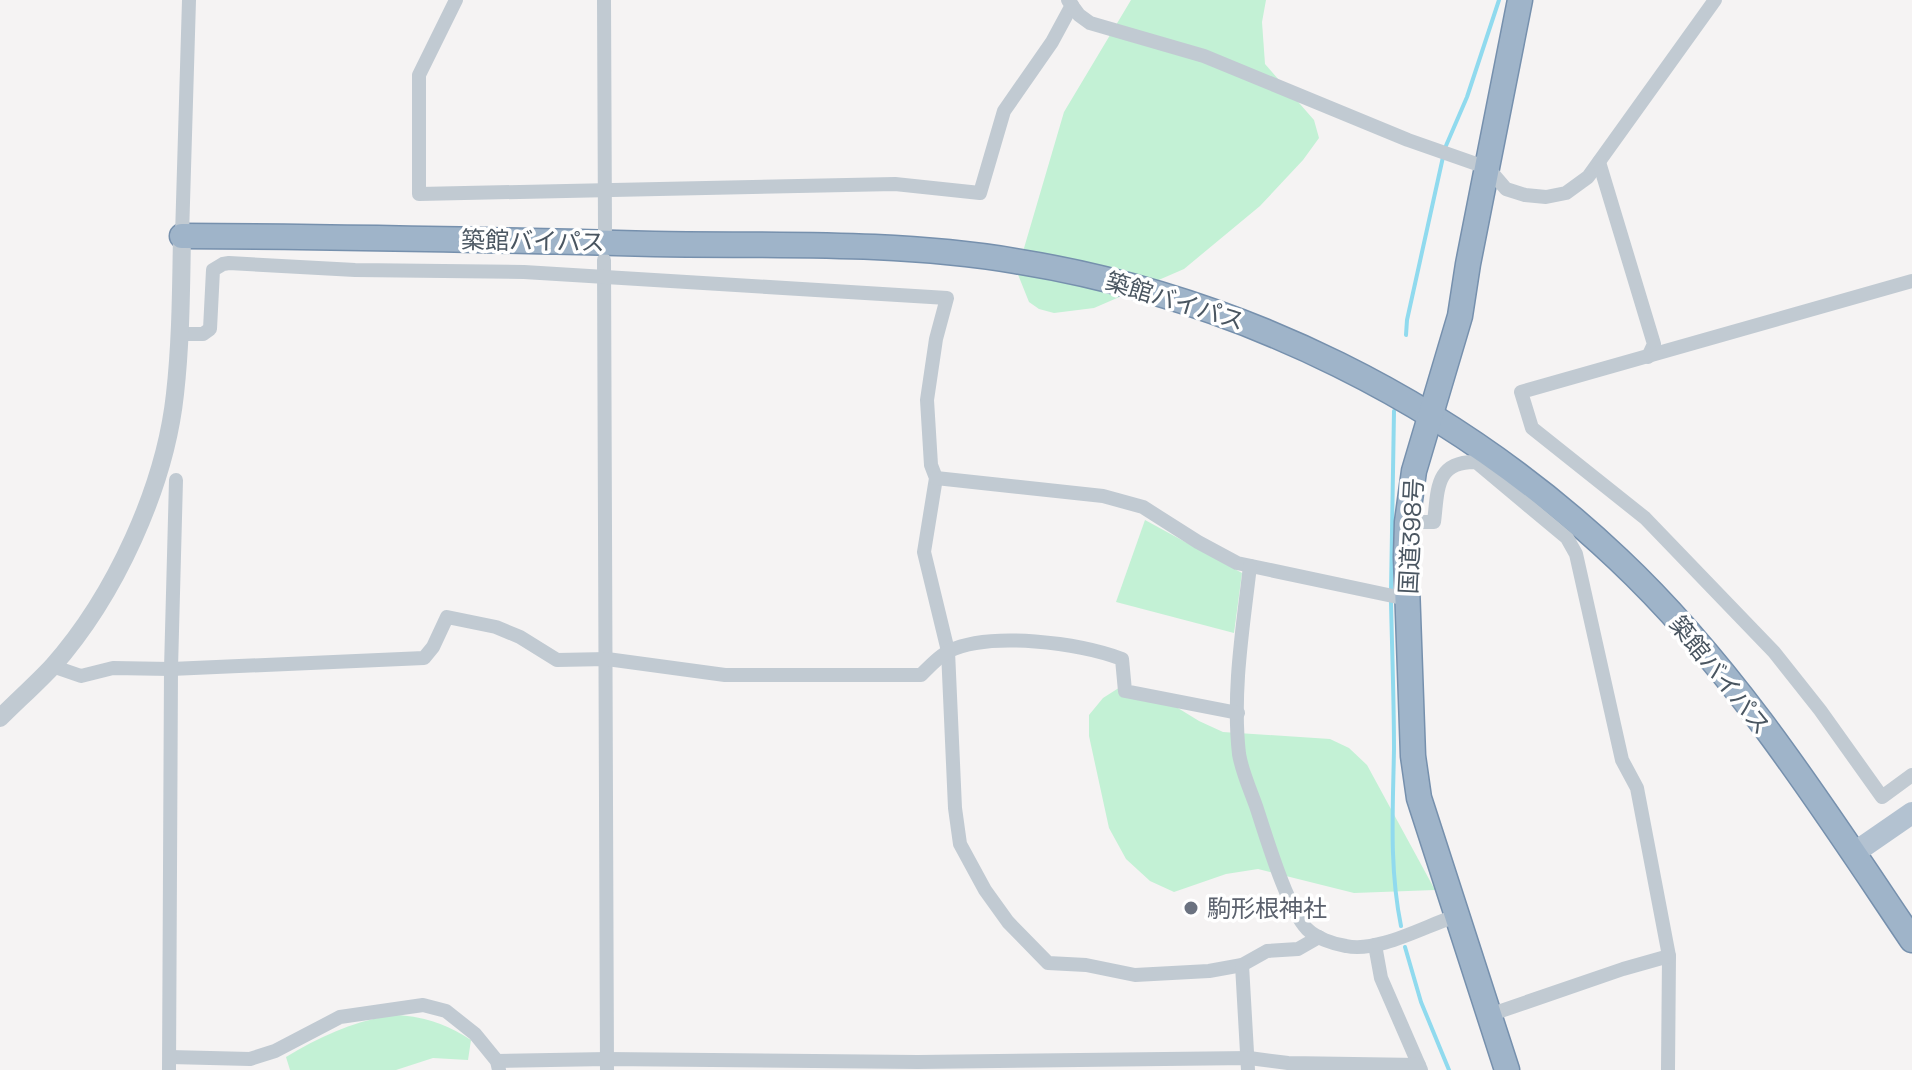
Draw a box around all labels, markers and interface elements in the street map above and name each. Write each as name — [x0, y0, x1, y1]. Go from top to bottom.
street label: 築館バイパス — [461, 224, 605, 258]
street label: 築館バイパス — [1102, 265, 1248, 337]
street label: 国道398号 — [1392, 477, 1430, 595]
street label: 築館バイパス — [1663, 609, 1777, 741]
place label: 駒形根神社 — [1207, 893, 1327, 924]
marker: 駒形根神社 — [1182, 899, 1200, 917]

